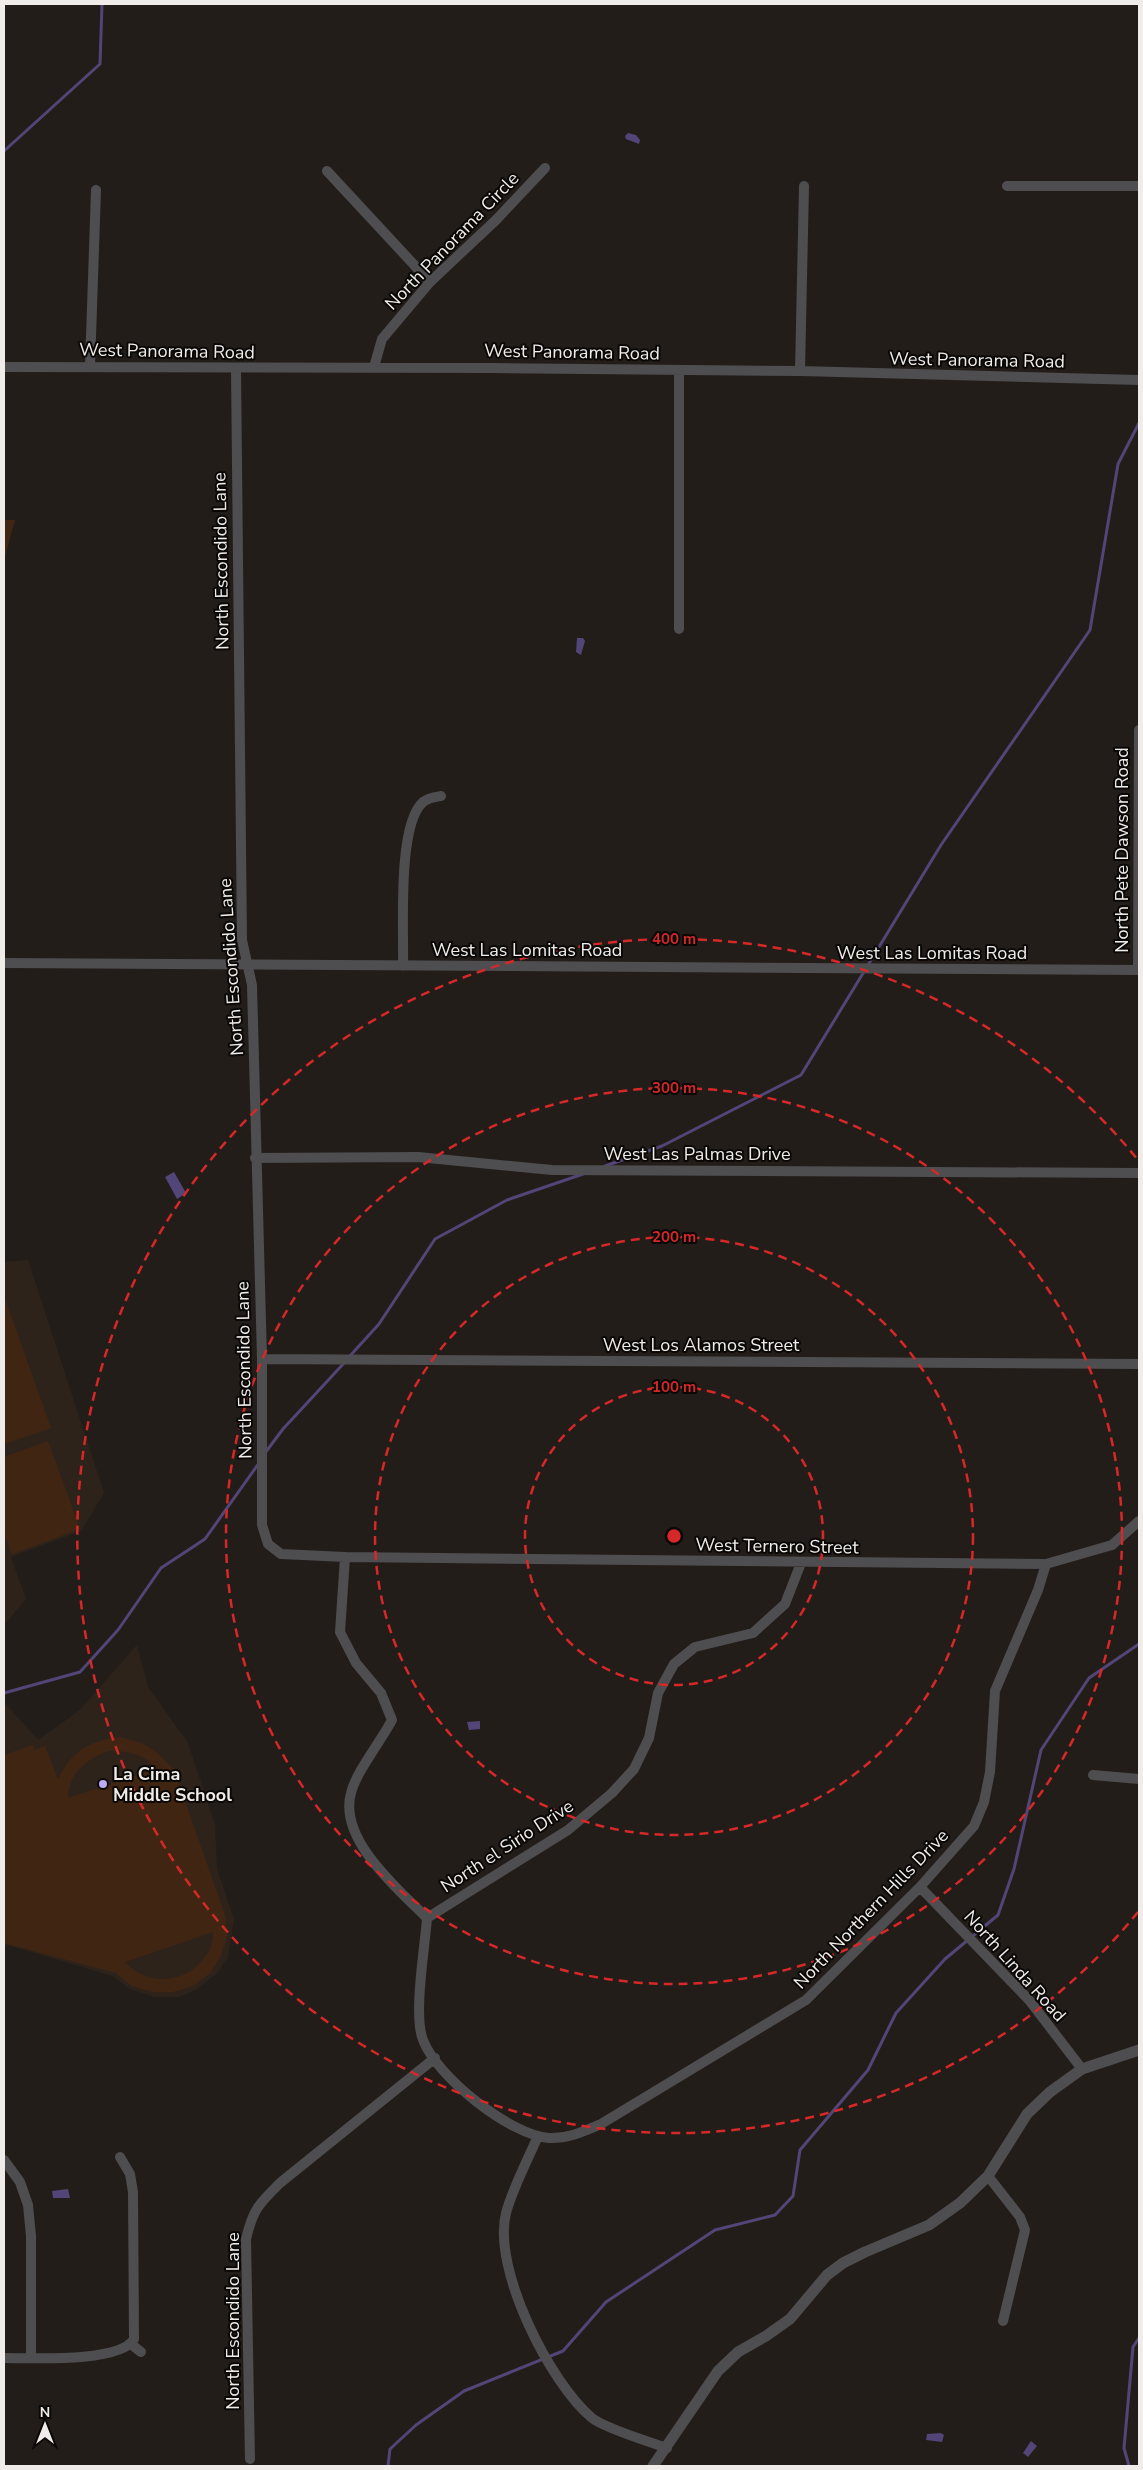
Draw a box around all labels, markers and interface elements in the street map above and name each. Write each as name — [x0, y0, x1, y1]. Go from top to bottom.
street label: North Panorama Circle — [380, 167, 524, 315]
street label: West Panorama Road — [79, 337, 255, 365]
street label: West Panorama Road — [484, 338, 660, 366]
street label: West Panorama Road — [889, 346, 1065, 374]
street label: North Escondido Lane — [207, 472, 235, 650]
street label: North Pete Dawson Road — [1110, 747, 1134, 953]
street label: North Escondido Lane — [213, 878, 249, 1056]
text: 400 m — [652, 929, 696, 949]
street label: West Las Lomitas Road — [432, 938, 622, 962]
street label: West Las Lomitas Road — [837, 941, 1027, 965]
text: 300 m — [652, 1078, 696, 1098]
street label: West Las Palmas Drive — [603, 1142, 791, 1166]
text: 200 m — [652, 1227, 696, 1247]
street label: North Escondido Lane — [230, 1281, 258, 1459]
street label: West Los Alamos Street — [603, 1333, 800, 1357]
text: 100 m — [652, 1377, 696, 1397]
centre of rings — [665, 1527, 683, 1545]
street label: West Ternero Street — [695, 1533, 859, 1559]
place label: La Cima Middle School — [113, 1762, 232, 1807]
marker: La Cima Middle School — [97, 1778, 109, 1790]
street label: North el Sirio Drive — [436, 1794, 578, 1898]
street label: North Northern Hills Drive — [788, 1824, 954, 1994]
street label: North Linda Road — [959, 1905, 1071, 2027]
street label: North Escondido Lane — [221, 2232, 245, 2410]
north arrow — [20, 2400, 70, 2450]
text: N — [40, 2403, 50, 2422]

